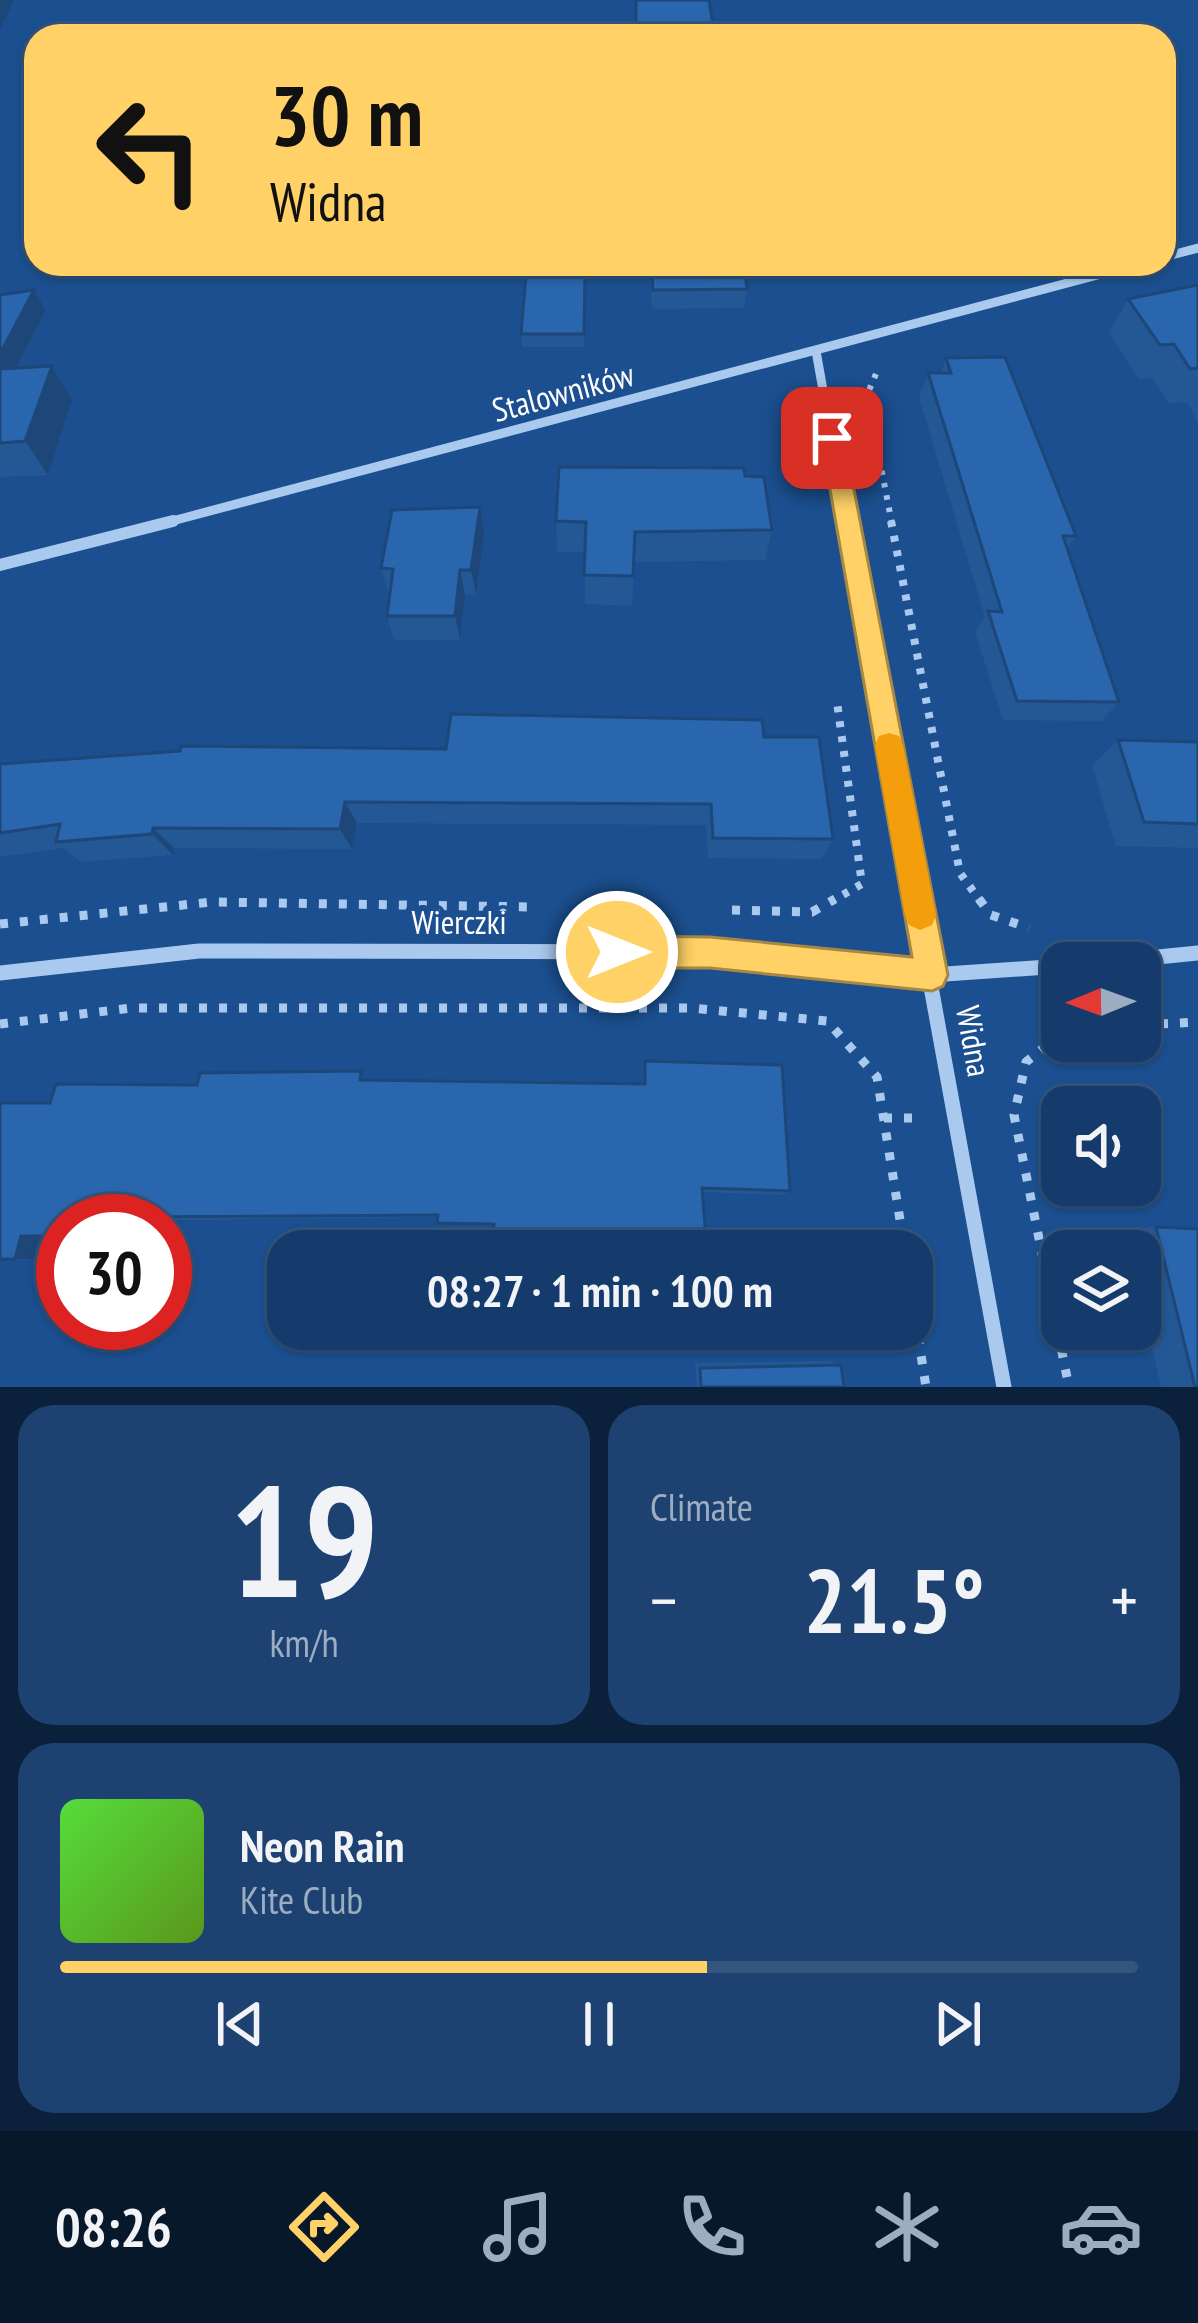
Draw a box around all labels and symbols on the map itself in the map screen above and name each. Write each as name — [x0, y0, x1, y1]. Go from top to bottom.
street label: Stalowników — [487, 352, 639, 431]
pin — [781, 387, 883, 489]
position arrow — [554, 889, 680, 1015]
street label: Wierczki — [411, 900, 507, 943]
north arrow — [1041, 942, 1161, 1062]
street label: Widna — [947, 1002, 1002, 1080]
speed limit sign: 30 — [36, 1194, 192, 1350]

